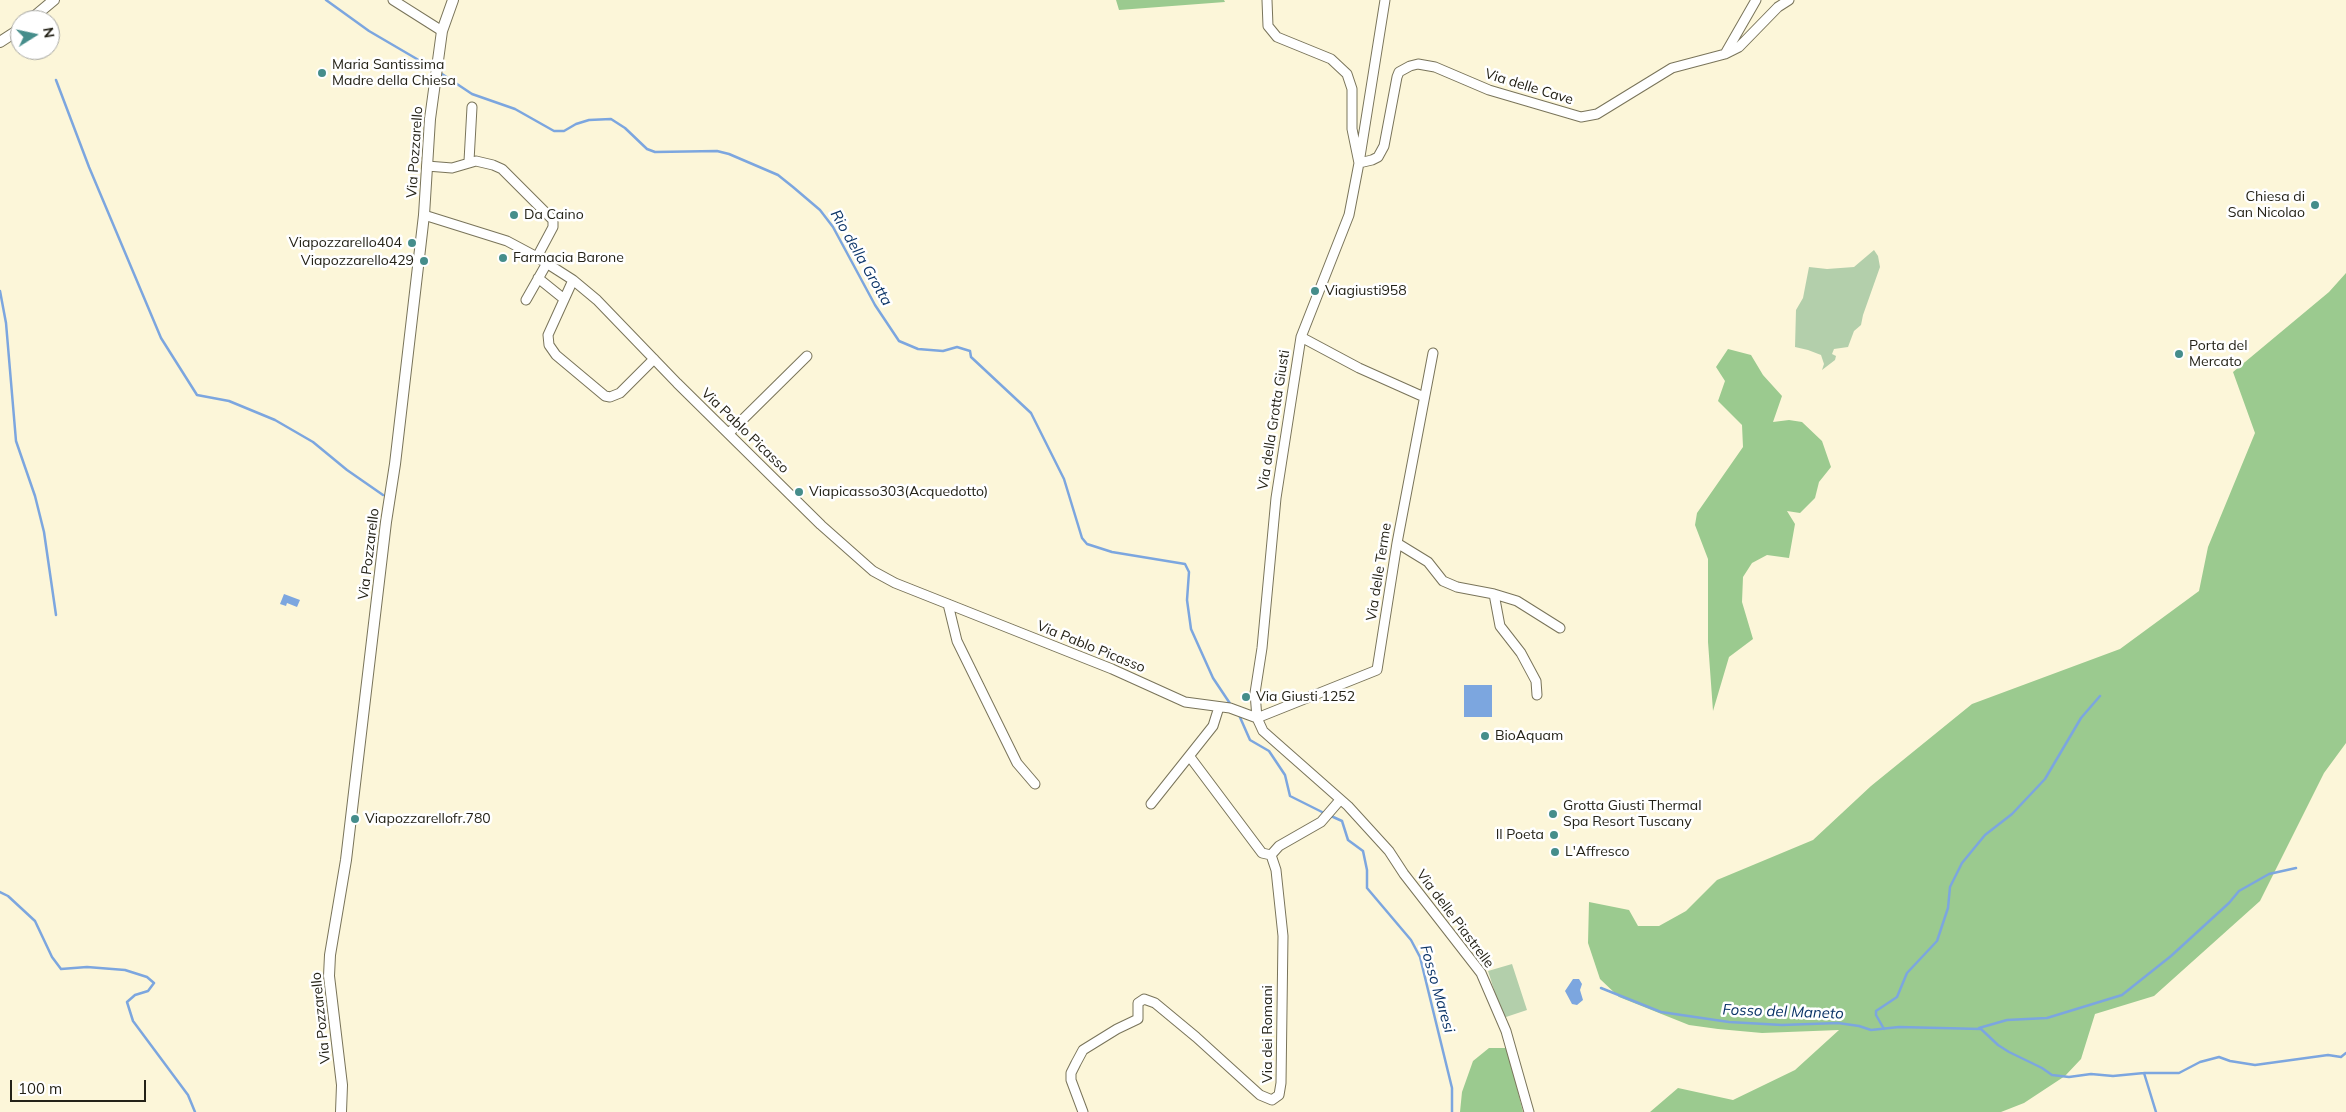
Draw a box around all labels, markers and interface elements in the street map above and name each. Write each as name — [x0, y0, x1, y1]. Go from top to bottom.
north arrow — [10, 10, 60, 60]
text: N — [39, 26, 59, 39]
place label: Maria Santissima Madre della Chiesa — [332, 57, 456, 90]
street label: Via delle Cave — [1483, 66, 1575, 108]
marker: Maria Santissima Madre della Chiesa — [316, 67, 328, 79]
street label: Via Pozzarello — [403, 106, 427, 198]
place label: Chiesa di San Nicolao — [2228, 189, 2305, 222]
marker: Chiesa di San Nicolao — [2309, 199, 2321, 211]
place label: Da Caino — [524, 207, 584, 223]
water label: Rio della Grotta — [826, 207, 896, 309]
marker: Da Caino — [508, 209, 520, 221]
place label: Viapozzarello404 — [289, 235, 402, 251]
marker: Viapozzarello404 — [406, 237, 418, 249]
place label: Farmacia Barone — [513, 250, 624, 266]
marker: Farmacia Barone — [497, 252, 509, 264]
place label: Viapozzarello429 — [301, 253, 414, 269]
marker: Viapozzarello429 — [418, 255, 430, 267]
place label: Viagiusti958 — [1325, 283, 1407, 299]
marker: Viagiusti958 — [1309, 285, 1321, 297]
place label: Porta del Mercato — [2189, 338, 2248, 371]
marker: Porta del Mercato — [2173, 348, 2185, 360]
street label: Via della Grotta Giusti — [1255, 349, 1293, 491]
street label: Via Pablo Picasso — [698, 385, 792, 477]
place label: Viapicasso303(Acquedotto) — [809, 484, 988, 500]
marker: Viapicasso303(Acquedotto) — [793, 486, 805, 498]
street label: Via Pozzarello — [355, 507, 383, 601]
street label: Via delle Terme — [1363, 522, 1395, 622]
street label: Via Pablo Picasso — [1034, 618, 1148, 676]
place label: Via Giusti 1252 — [1256, 689, 1355, 705]
marker: Via Giusti 1252 — [1240, 691, 1252, 703]
place label: BioAquam — [1495, 728, 1563, 744]
marker: BioAquam — [1479, 730, 1491, 742]
place label: Grotta Giusti Thermal Spa Resort Tuscany — [1563, 798, 1702, 830]
marker: Grotta Giusti Thermal Spa Resort Tuscany — [1547, 808, 1559, 820]
place label: Viapozzarellofr.780 — [365, 811, 491, 827]
marker: Viapozzarellofr.780 — [349, 813, 361, 825]
place label: Il Poeta — [1496, 827, 1544, 843]
marker: Il Poeta — [1548, 829, 1560, 841]
place label: L'Affresco — [1565, 844, 1629, 860]
marker: L'Affresco — [1549, 846, 1561, 858]
street label: Via delle Piastrelle — [1413, 867, 1497, 971]
water label: Fosso Maresi — [1416, 943, 1458, 1035]
street label: Via Pozzarello — [308, 971, 334, 1065]
street label: Via dei Romani — [1260, 985, 1276, 1083]
water label: Fosso del Maneto — [1722, 1001, 1844, 1023]
scale bar — [12, 1070, 149, 1102]
text: 100 m — [18, 1079, 62, 1098]

